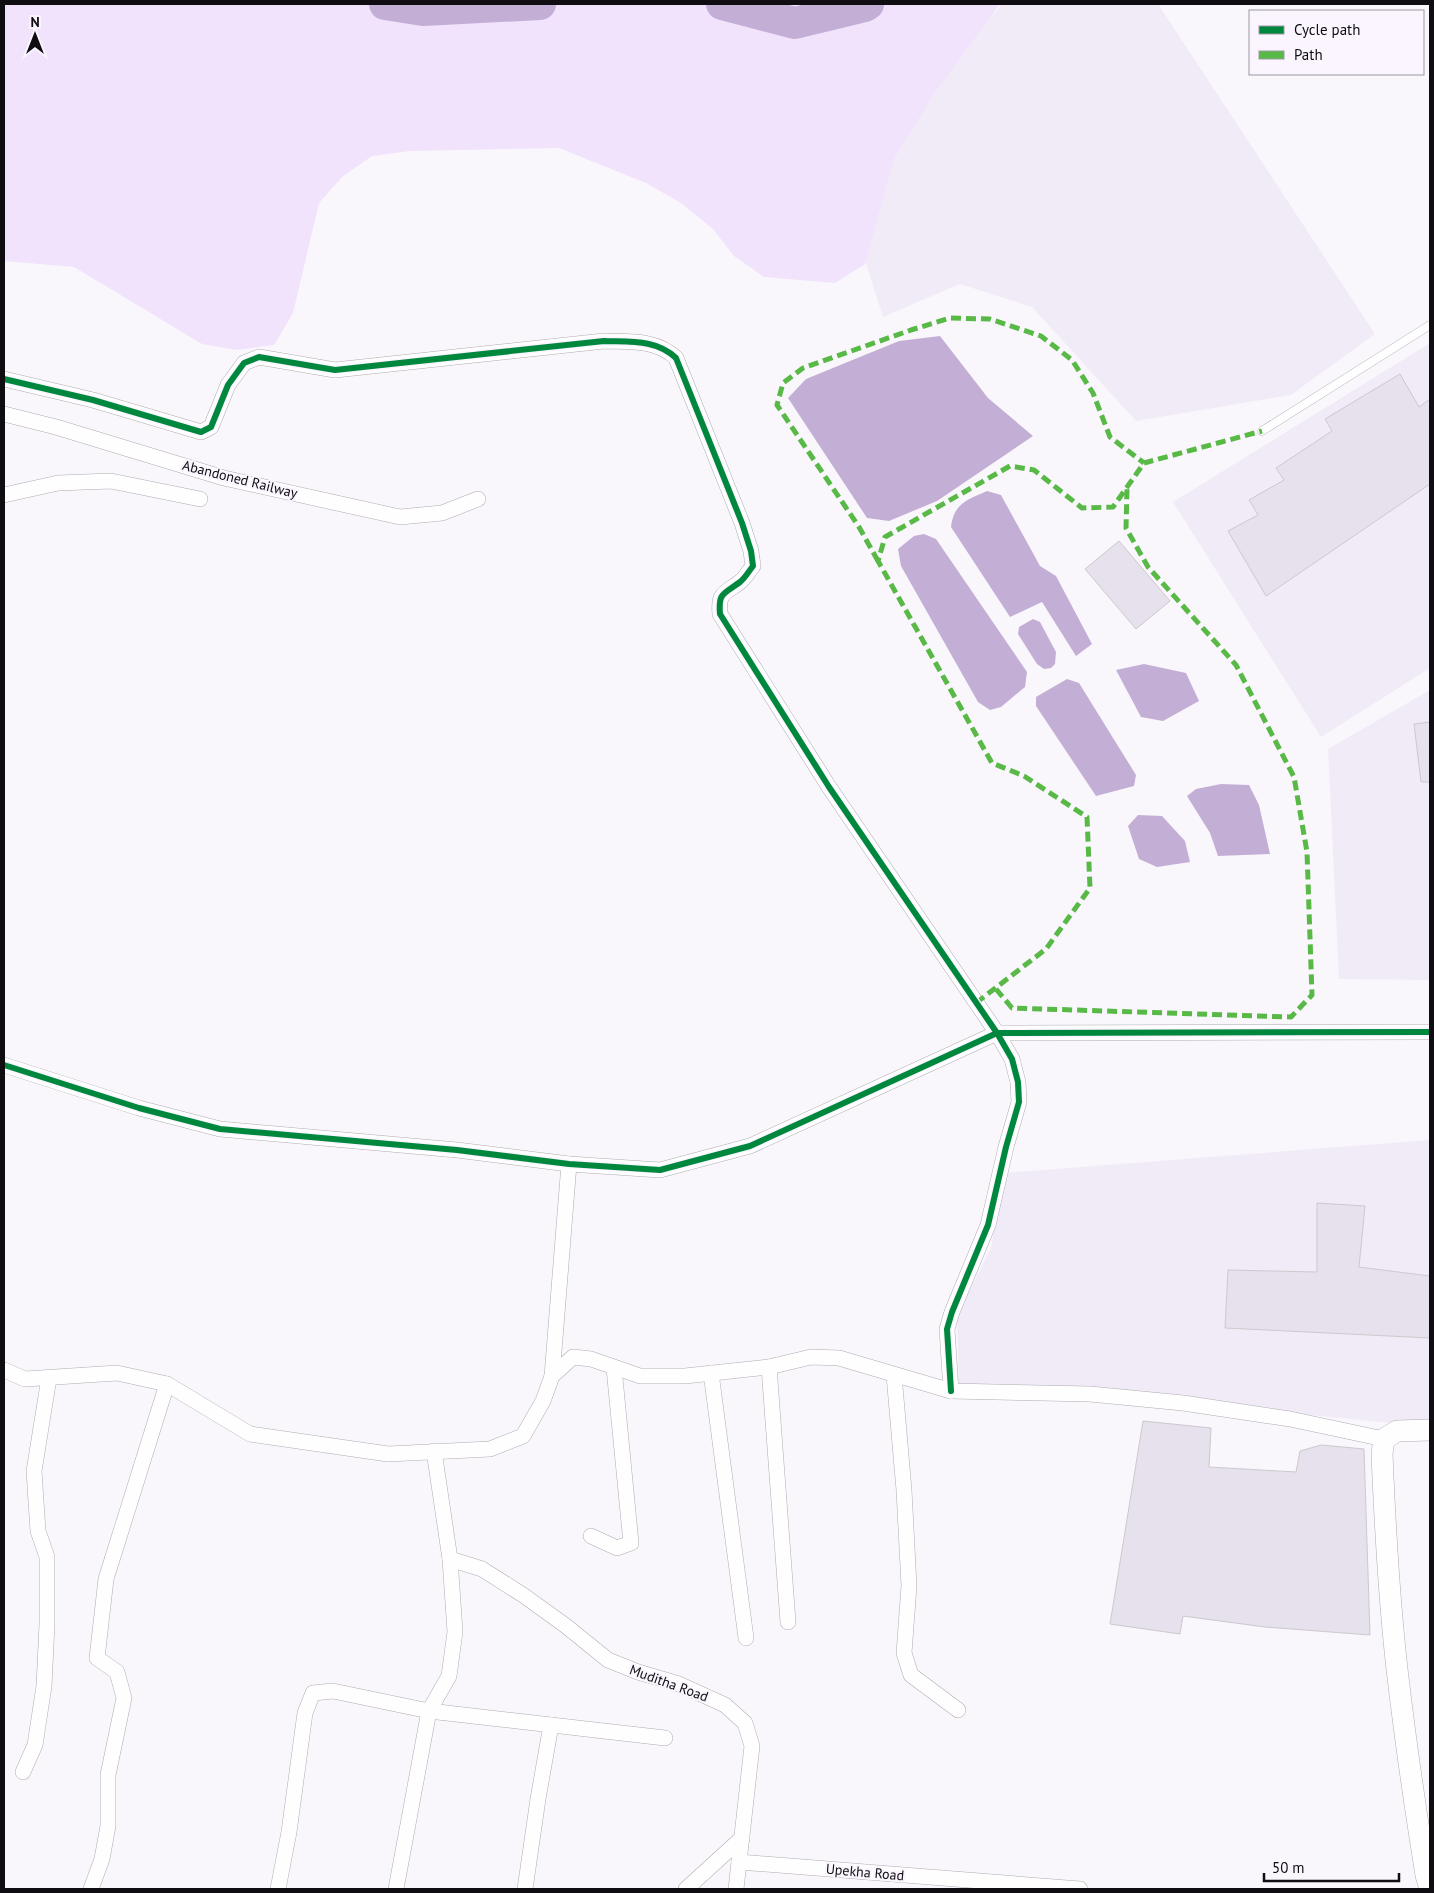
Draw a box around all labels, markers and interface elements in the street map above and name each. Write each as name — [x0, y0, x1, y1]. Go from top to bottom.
north arrow — [10, 10, 60, 60]
legend — [1249, 10, 1424, 75]
text: N — [30, 13, 40, 31]
text: Cycle path — [1294, 20, 1360, 39]
text: Path — [1294, 45, 1323, 64]
street label: Abandoned Railway — [180, 456, 300, 502]
street label: Muditha Road — [627, 1660, 711, 1706]
scale bar — [1264, 1850, 1399, 1882]
text: 50 m — [1272, 1858, 1305, 1877]
street label: Upekha Road — [825, 1860, 905, 1884]

